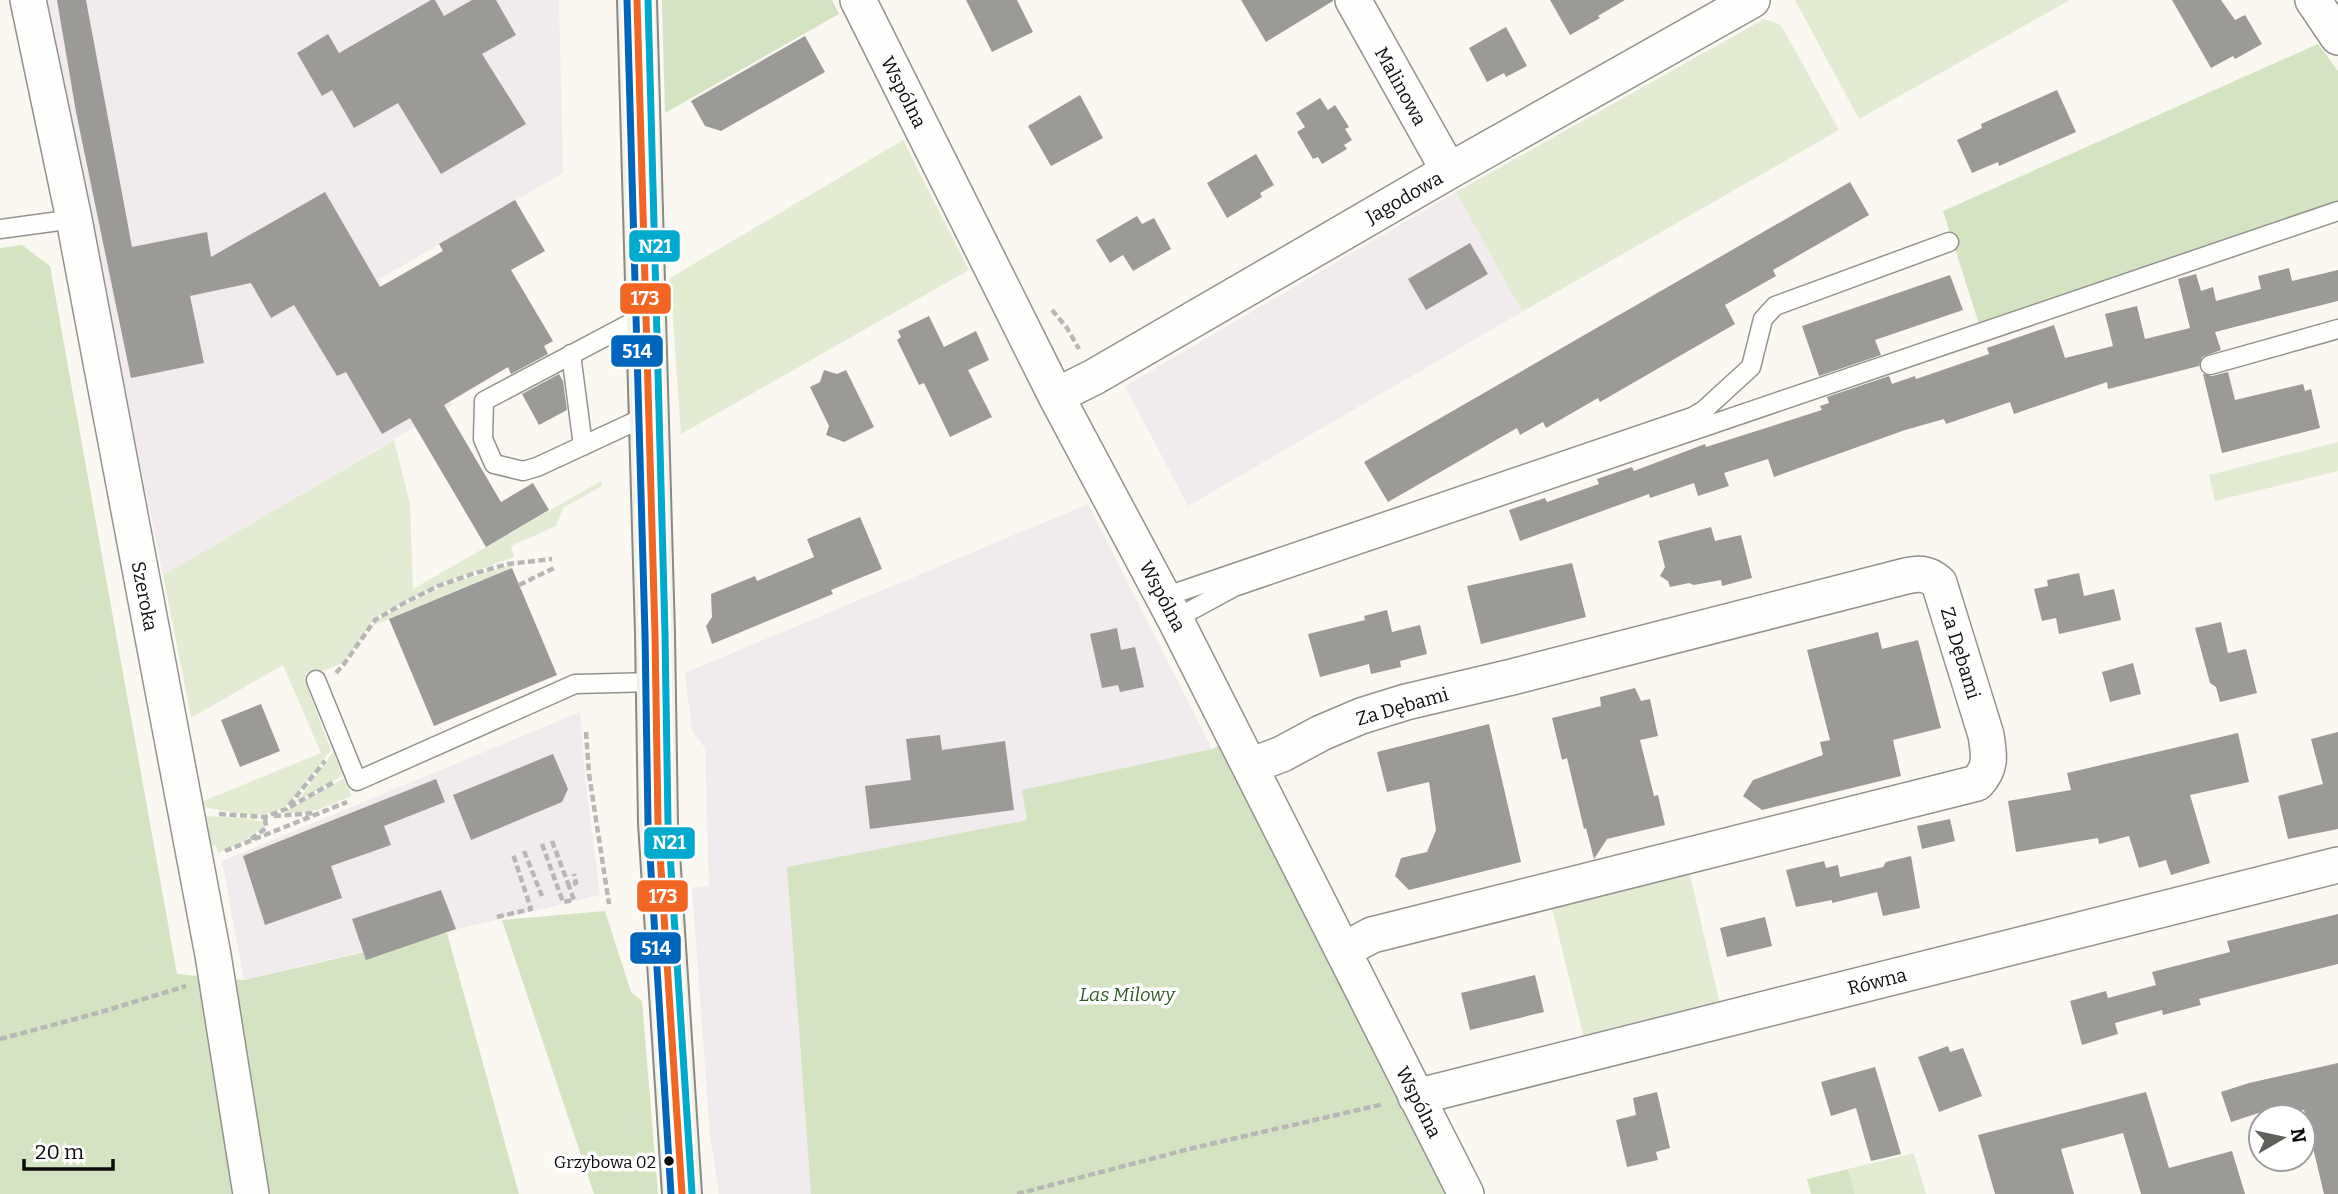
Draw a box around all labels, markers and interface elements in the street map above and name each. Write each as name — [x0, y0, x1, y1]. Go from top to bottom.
street label: Malinowa — [1370, 43, 1432, 130]
street label: Wspólna — [876, 53, 932, 132]
street label: Jagodowa — [1361, 166, 1447, 229]
line badge: N21 — [628, 229, 681, 263]
text: N21 — [638, 235, 673, 258]
line badge: 173 — [619, 282, 672, 315]
text: 173 — [631, 287, 660, 310]
line badge: 514 — [610, 334, 664, 368]
text: 514 — [622, 340, 652, 363]
street label: Wspólna — [1134, 557, 1191, 636]
street label: Szeroka — [126, 559, 163, 633]
street label: Za Dębami — [1936, 604, 1986, 702]
street label: Za Dębami — [1353, 682, 1451, 731]
line badge: N21 — [643, 826, 696, 860]
text: N21 — [652, 831, 687, 854]
line badge: 173 — [636, 879, 689, 913]
text: 173 — [649, 885, 678, 908]
line badge: 514 — [629, 931, 682, 965]
text: 514 — [641, 937, 671, 960]
street label: Równa — [1845, 963, 1910, 1000]
park label: Las Milowy — [1079, 983, 1176, 1006]
street label: Wspólna — [1391, 1063, 1447, 1142]
north arrow — [2247, 1103, 2317, 1173]
text: N — [2286, 1126, 2311, 1145]
scale bar — [24, 1128, 114, 1172]
text: 20 m — [35, 1139, 84, 1165]
place label: Grzybowa 02 — [554, 1152, 656, 1173]
marker: Grzybowa 02 — [662, 1154, 676, 1168]

